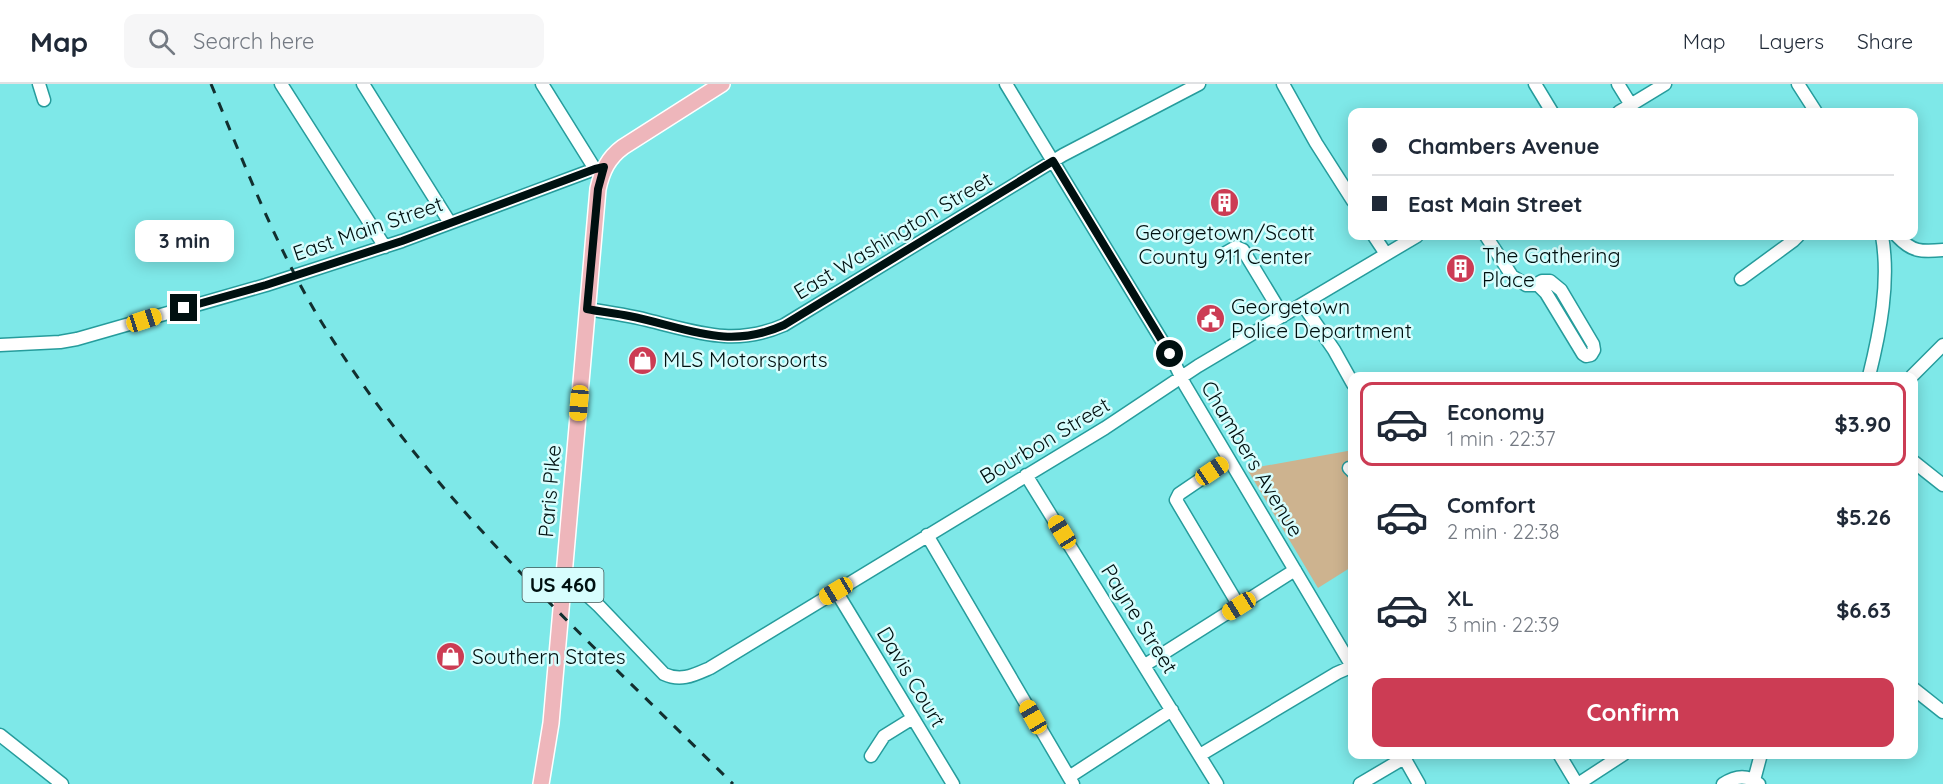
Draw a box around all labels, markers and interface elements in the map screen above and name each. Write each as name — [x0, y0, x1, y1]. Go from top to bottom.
search box — [124, 14, 544, 68]
text: Map — [30, 24, 88, 59]
icon: search — [145, 25, 178, 58]
text: Search here — [193, 27, 315, 55]
text: Map — [1683, 28, 1726, 54]
text: Layers — [1759, 28, 1824, 54]
text: Share — [1857, 28, 1913, 54]
text: Chambers Avenue — [1408, 132, 1600, 160]
street label: East Washington Street — [789, 166, 996, 305]
building icon: Georgetown/Scott County 911 Center — [1209, 186, 1241, 218]
street label: East Main Street — [289, 190, 446, 266]
text: East Main Street — [1408, 190, 1583, 218]
place label: Georgetown/Scott County 911 Center — [1135, 219, 1315, 269]
callout: 3 min — [134, 221, 234, 263]
text: 3 min — [159, 228, 210, 253]
place label: The Gathering Place — [1482, 242, 1621, 292]
building icon: The Gathering Place — [1445, 252, 1477, 284]
place label: Georgetown Police Department — [1231, 293, 1412, 343]
route end — [170, 294, 197, 321]
public building icon: Georgetown Police Department — [1194, 303, 1226, 335]
car — [124, 306, 164, 334]
route start — [1156, 340, 1183, 367]
shop icon: MLS Motorsports — [626, 344, 658, 376]
place label: MLS Motorsports — [663, 346, 828, 372]
street label: Chambers Avenue — [1196, 376, 1310, 541]
car — [568, 384, 590, 422]
street label: Bourbon Street — [975, 391, 1114, 489]
icon: car — [1375, 397, 1429, 451]
text: Economy — [1447, 398, 1545, 426]
text: $3.90 — [1835, 410, 1891, 438]
text: 1 min · 22:37 — [1447, 426, 1555, 451]
street label: Paris Pike — [532, 443, 566, 538]
car — [1192, 453, 1232, 489]
icon: car — [1375, 490, 1429, 544]
text: Comfort — [1447, 491, 1536, 519]
text: $5.26 — [1836, 503, 1891, 531]
car — [1045, 512, 1079, 552]
text: 2 min · 22:38 — [1447, 519, 1560, 544]
street label: Payne Street — [1096, 559, 1184, 678]
road number: US 460 — [522, 568, 604, 602]
car — [816, 574, 856, 608]
icon: car — [1375, 583, 1429, 637]
text: XL — [1447, 584, 1474, 612]
car — [1219, 589, 1259, 623]
text: $6.63 — [1836, 596, 1891, 624]
text: 3 min · 22:39 — [1447, 612, 1559, 637]
street label: Davis Court — [872, 622, 952, 731]
shop icon: Southern States — [435, 641, 467, 673]
place label: Southern States — [472, 643, 626, 669]
button: Confirm — [1372, 678, 1894, 747]
car — [1016, 697, 1050, 737]

